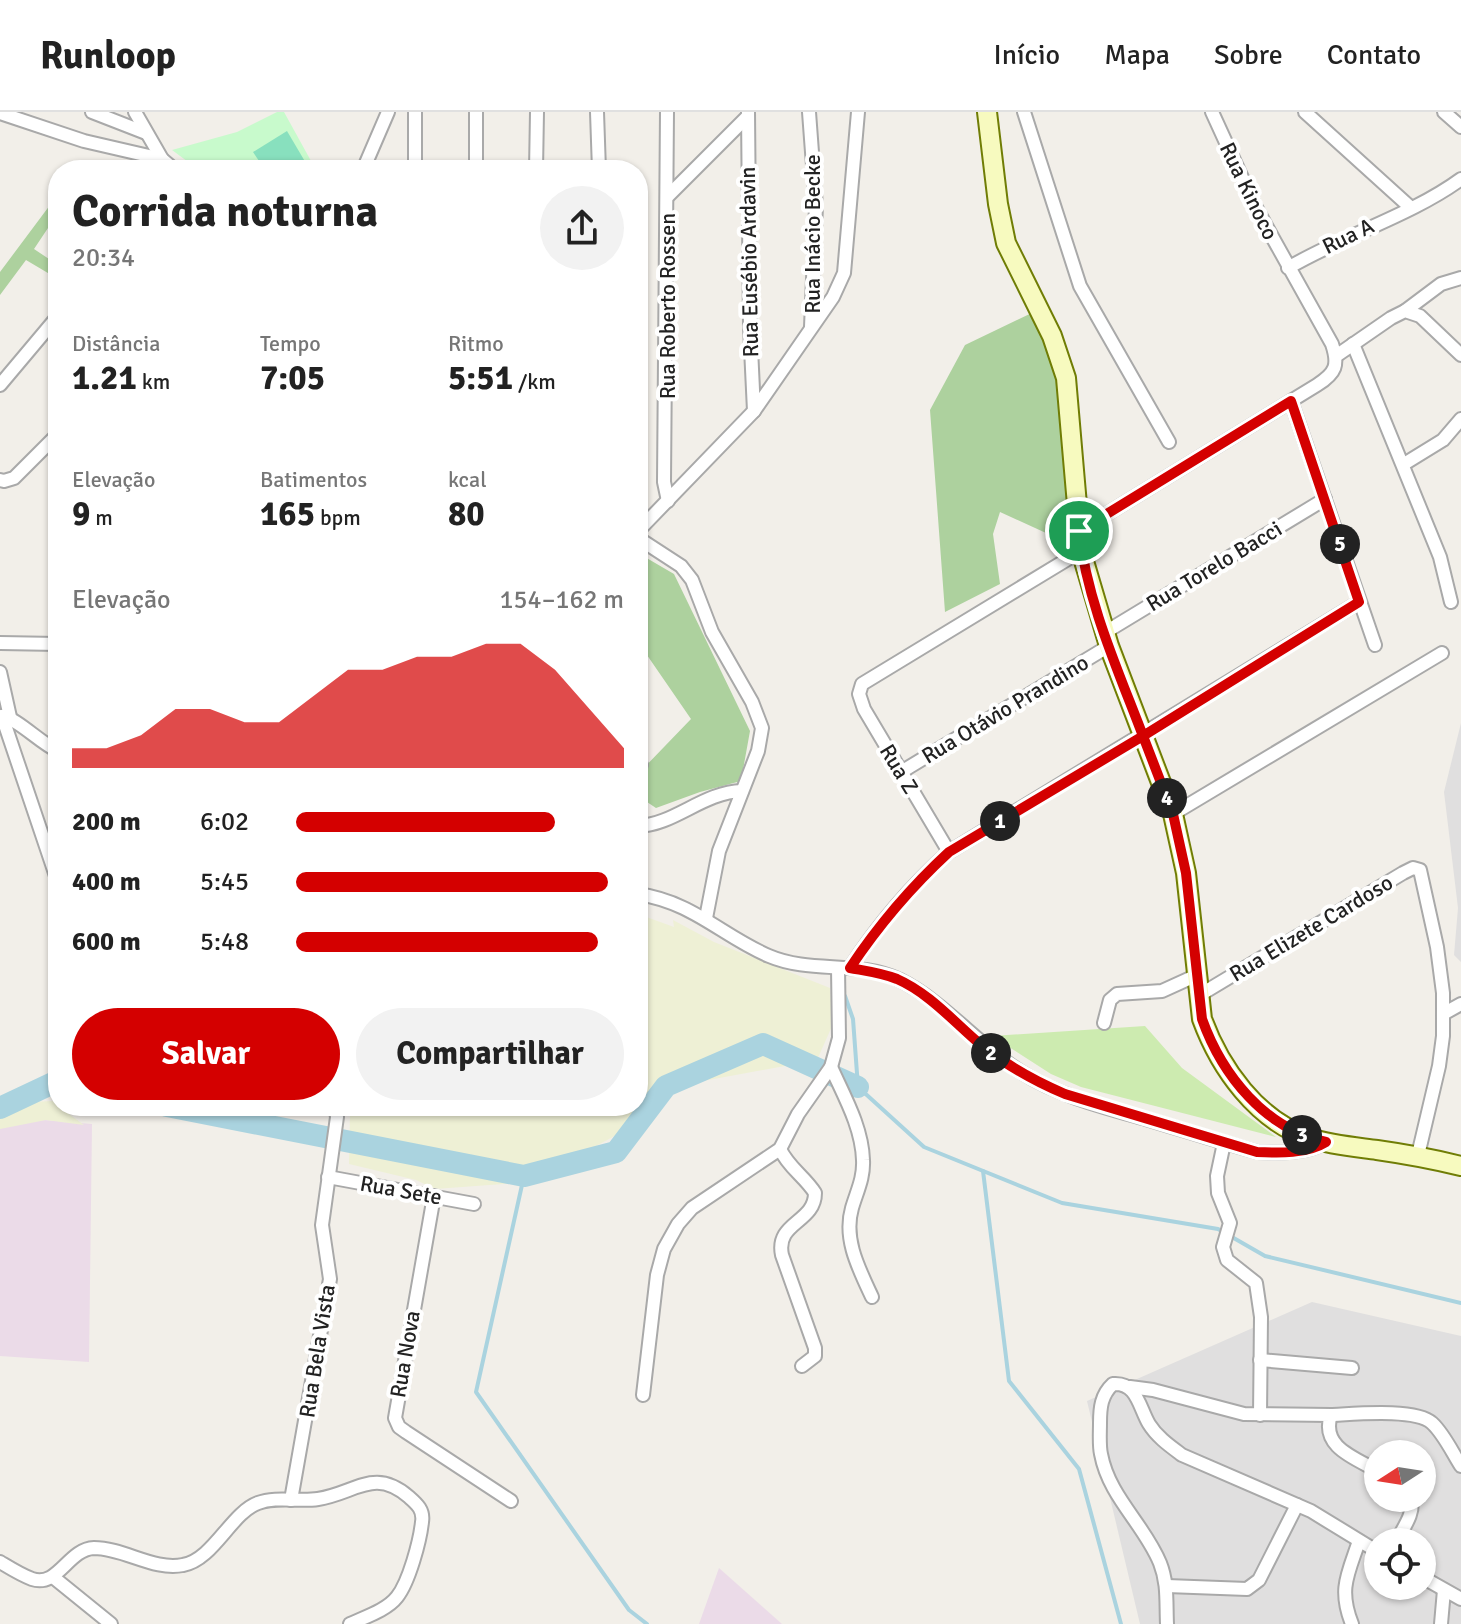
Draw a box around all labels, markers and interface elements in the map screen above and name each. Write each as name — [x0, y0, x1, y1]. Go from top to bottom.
text: Runloop — [40, 32, 176, 79]
text: Início — [993, 38, 1060, 72]
text: Mapa — [1104, 38, 1170, 72]
text: Sobre — [1214, 38, 1283, 72]
text: Contato — [1327, 38, 1421, 72]
street label: Rua Kinoco — [1214, 138, 1284, 244]
street label: Rua Inácio Becke — [799, 154, 826, 314]
street label: Rua Eusébio Ardavin — [734, 166, 764, 358]
text: Corrida noturna — [72, 185, 378, 239]
button: share — [540, 186, 624, 270]
street label: Rua A — [1318, 212, 1379, 260]
street label: Rua Roberto Rossen — [654, 213, 681, 399]
text: 20:34 — [72, 242, 135, 274]
text: Distância — [72, 330, 160, 357]
text: Tempo — [260, 330, 321, 357]
text: Ritmo — [448, 330, 504, 357]
text: 1.21 — [72, 357, 137, 399]
text: 7:05 — [260, 357, 325, 399]
text: 5:51 — [448, 357, 513, 399]
text: km — [137, 368, 170, 395]
text: /km — [513, 368, 556, 395]
text: Elevação — [72, 466, 155, 493]
text: Batimentos — [260, 466, 367, 493]
text: kcal — [448, 466, 487, 493]
text: 9 — [72, 493, 90, 535]
text: 165 — [260, 493, 315, 535]
text: 80 — [448, 493, 485, 535]
pin — [1045, 497, 1113, 565]
text: m — [90, 504, 113, 531]
text: bpm — [315, 504, 361, 531]
icon: arrive — [1057, 509, 1101, 553]
street label: Rua Torelo Bacci — [1141, 515, 1287, 617]
pin: 5 — [1320, 524, 1360, 564]
text: 5 — [1334, 530, 1346, 557]
text: Elevação — [72, 584, 171, 616]
text: 154–162 m — [500, 584, 624, 616]
street label: Rua Otávio Prandino — [917, 649, 1093, 769]
street label: Rua Z — [874, 739, 924, 799]
pin: 4 — [1147, 778, 1187, 818]
text: 4 — [1161, 784, 1173, 811]
pin: 1 — [980, 801, 1020, 841]
text: 200 m — [72, 806, 141, 838]
text: 6:02 — [200, 806, 249, 838]
text: 1 — [994, 807, 1006, 834]
text: 400 m — [72, 866, 141, 898]
text: 5:45 — [200, 866, 249, 898]
street label: Rua Elizete Cardoso — [1224, 869, 1398, 987]
text: 600 m — [72, 926, 141, 958]
text: 5:48 — [200, 926, 249, 958]
button: Salvar — [72, 1008, 340, 1100]
button: Compartilhar — [356, 1008, 624, 1100]
pin: 2 — [971, 1033, 1011, 1073]
text: 2 — [985, 1039, 997, 1066]
pin: 3 — [1282, 1115, 1322, 1155]
text: 3 — [1296, 1121, 1308, 1148]
street label: Rua Sete — [358, 1170, 444, 1210]
street label: Rua Bela Vista — [293, 1282, 341, 1420]
street label: Rua Nova — [384, 1308, 426, 1400]
north arrow — [1364, 1440, 1436, 1512]
map controls — [1364, 1440, 1436, 1600]
button: locate — [1364, 1528, 1436, 1600]

